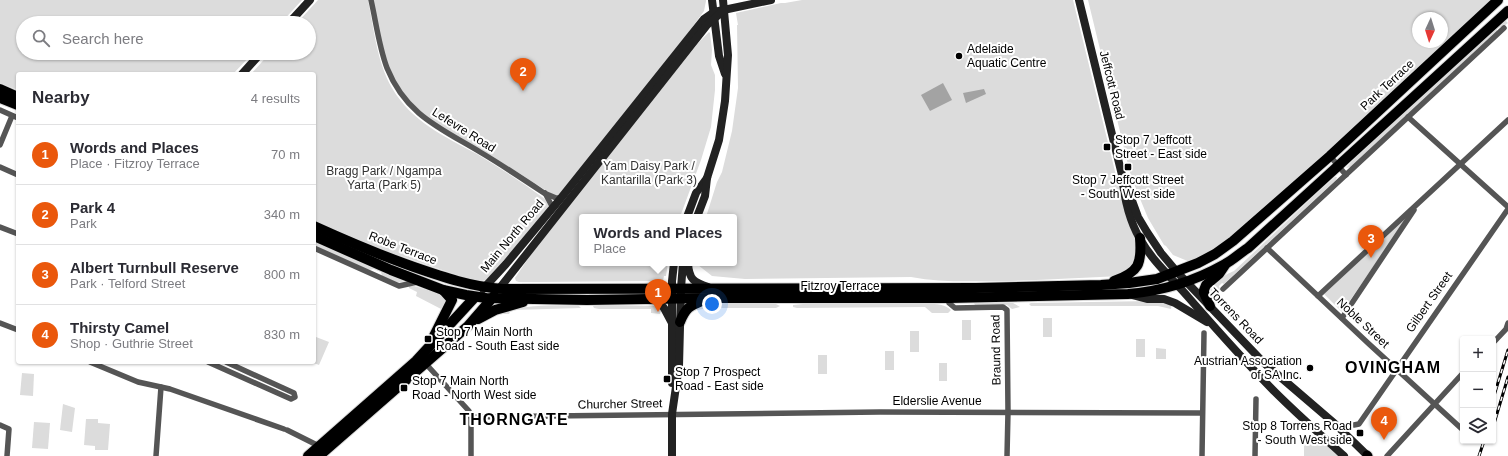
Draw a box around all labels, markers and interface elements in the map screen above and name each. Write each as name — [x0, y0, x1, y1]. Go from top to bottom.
north arrow — [1412, 12, 1448, 48]
search box — [16, 16, 316, 60]
icon: search — [30, 27, 52, 49]
text: Search here — [62, 30, 144, 47]
place label: Adelaide Aquatic Centre — [967, 42, 1047, 70]
street label: Jeffcott Road — [1097, 49, 1127, 121]
marker: Adelaide Aquatic Centre — [954, 51, 964, 61]
street label: Park Terrace — [1357, 57, 1417, 113]
pin: 2 — [510, 58, 536, 91]
text: Nearby — [32, 88, 90, 107]
text: 4 results — [251, 91, 300, 106]
street label: Lefevre Road — [430, 105, 498, 155]
place label: Stop 7 Jeffcott Street - East side — [1115, 133, 1207, 161]
text: Words and Places — [70, 139, 199, 156]
marker: Stop 7 Jeffcott Street - East side — [1102, 142, 1112, 152]
text: 1 — [41, 147, 49, 162]
text: 70 m — [271, 147, 300, 162]
text: Place · Fitzroy Terrace — [70, 156, 200, 171]
park label: Yam Daisy Park / Kantarilla (Park 3) — [601, 159, 697, 187]
marker: Stop 7 Jeffcott Street - South West side — [1123, 162, 1133, 172]
park label: Bragg Park / Ngampa Yarta (Park 5) — [326, 164, 442, 192]
place label: Stop 7 Jeffcott Street - South West side — [1072, 173, 1185, 201]
street label: Main North Road — [477, 197, 547, 275]
text: Park 4 — [70, 199, 115, 216]
text: 2 — [41, 207, 49, 222]
text: 340 m — [264, 207, 300, 222]
popup — [579, 214, 737, 266]
text: Park — [70, 216, 97, 231]
text: Words and Places — [594, 224, 722, 241]
pin: 3 — [1358, 225, 1384, 258]
street label: Robe Terrace — [367, 229, 439, 268]
text: Place — [594, 241, 626, 256]
text: Albert Turnbull Reserve — [70, 259, 239, 276]
text: 3 — [41, 267, 49, 282]
text: 800 m — [264, 267, 300, 282]
street label: Gilbert Street — [1403, 268, 1455, 335]
text: Park · Telford Street — [70, 276, 185, 291]
pin: 1 — [645, 279, 671, 312]
street label: Fitzroy Terrace — [800, 279, 880, 293]
street label: Torrens Road — [1206, 285, 1266, 347]
your location — [702, 294, 722, 314]
street label: Noble Street — [1334, 295, 1393, 351]
street label: Braund Road — [988, 315, 1004, 385]
text: Thirsty Camel — [70, 319, 169, 336]
place label: Stop 7 Main North Road - South East side — [436, 325, 560, 353]
text: 4 — [41, 327, 49, 342]
text: 830 m — [264, 327, 300, 342]
marker: Stop 7 Main North Road - South East side — [423, 334, 433, 344]
text: Shop · Guthrie Street — [70, 336, 193, 351]
map controls — [1460, 336, 1496, 444]
button: + — [1460, 336, 1496, 372]
place label: Austrian Association of SA Inc. — [1194, 354, 1302, 382]
district label: OVINGHAM — [1345, 359, 1441, 376]
marker: Austrian Association of SA Inc. — [1305, 363, 1315, 373]
place label: Stop 7 Prospect Road - East side — [675, 365, 764, 393]
button: − — [1460, 372, 1496, 408]
place label: Stop 7 Main North Road - North West side — [412, 374, 537, 402]
marker: Stop 7 Prospect Road - East side — [662, 374, 672, 384]
marker: Stop 7 Main North Road - North West side — [399, 383, 409, 393]
street label: Elderslie Avenue — [892, 394, 982, 408]
street label: Churcher Street — [578, 396, 663, 412]
pin: 4 — [1371, 407, 1397, 440]
button: layers — [1460, 408, 1496, 444]
district label: THORNGATE — [459, 411, 569, 428]
place label: Stop 8 Torrens Road - South West side — [1242, 419, 1352, 447]
marker: Stop 8 Torrens Road - South West side — [1355, 428, 1365, 438]

